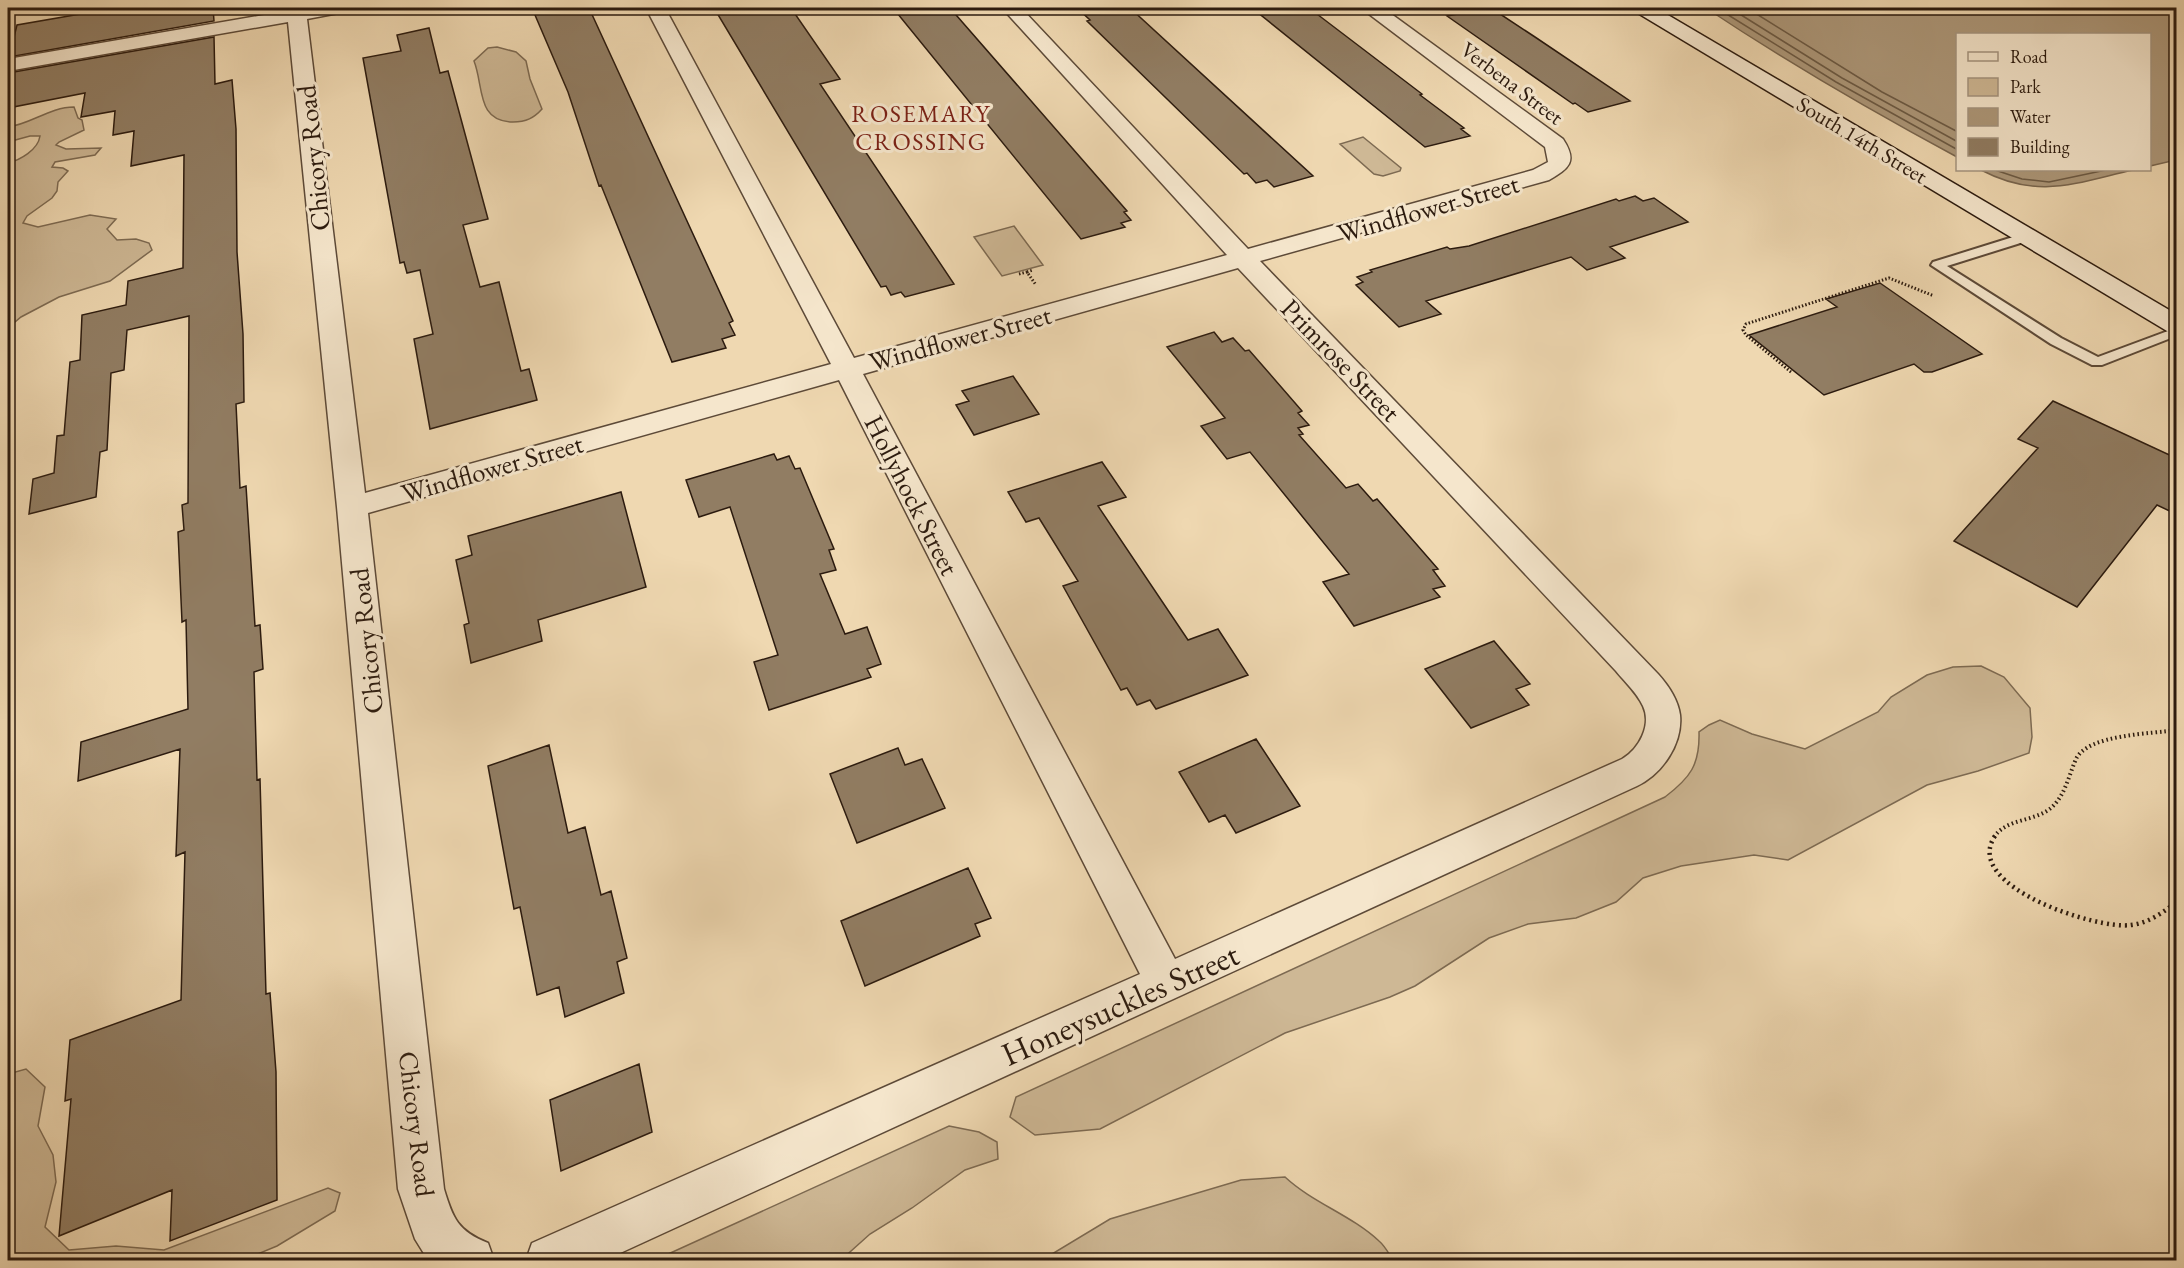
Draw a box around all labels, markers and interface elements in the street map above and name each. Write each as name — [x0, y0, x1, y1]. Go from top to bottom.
legend — [1956, 33, 2151, 171]
street label: Verbena Street — [1455, 35, 1569, 131]
text: Road — [2010, 45, 2049, 68]
text: Park — [2010, 75, 2041, 98]
street label: Chicory Road — [288, 83, 338, 233]
street label: South 14th Street — [1791, 90, 1933, 190]
district label: ROSEMARY CROSSING — [851, 98, 991, 157]
text: Water — [2010, 105, 2051, 128]
text: Building — [2010, 135, 2070, 158]
street label: Windflower Street — [1333, 165, 1523, 251]
street label: Primrose Street — [1274, 291, 1409, 429]
street label: Windflower Street — [865, 297, 1056, 379]
street label: Hollyhock Street — [857, 409, 968, 581]
street label: Windflower Street — [397, 425, 587, 511]
street label: Chicory Road — [341, 566, 391, 716]
street label: Honeysuckles Street — [995, 932, 1246, 1076]
street label: Chicory Road — [391, 1049, 443, 1199]

